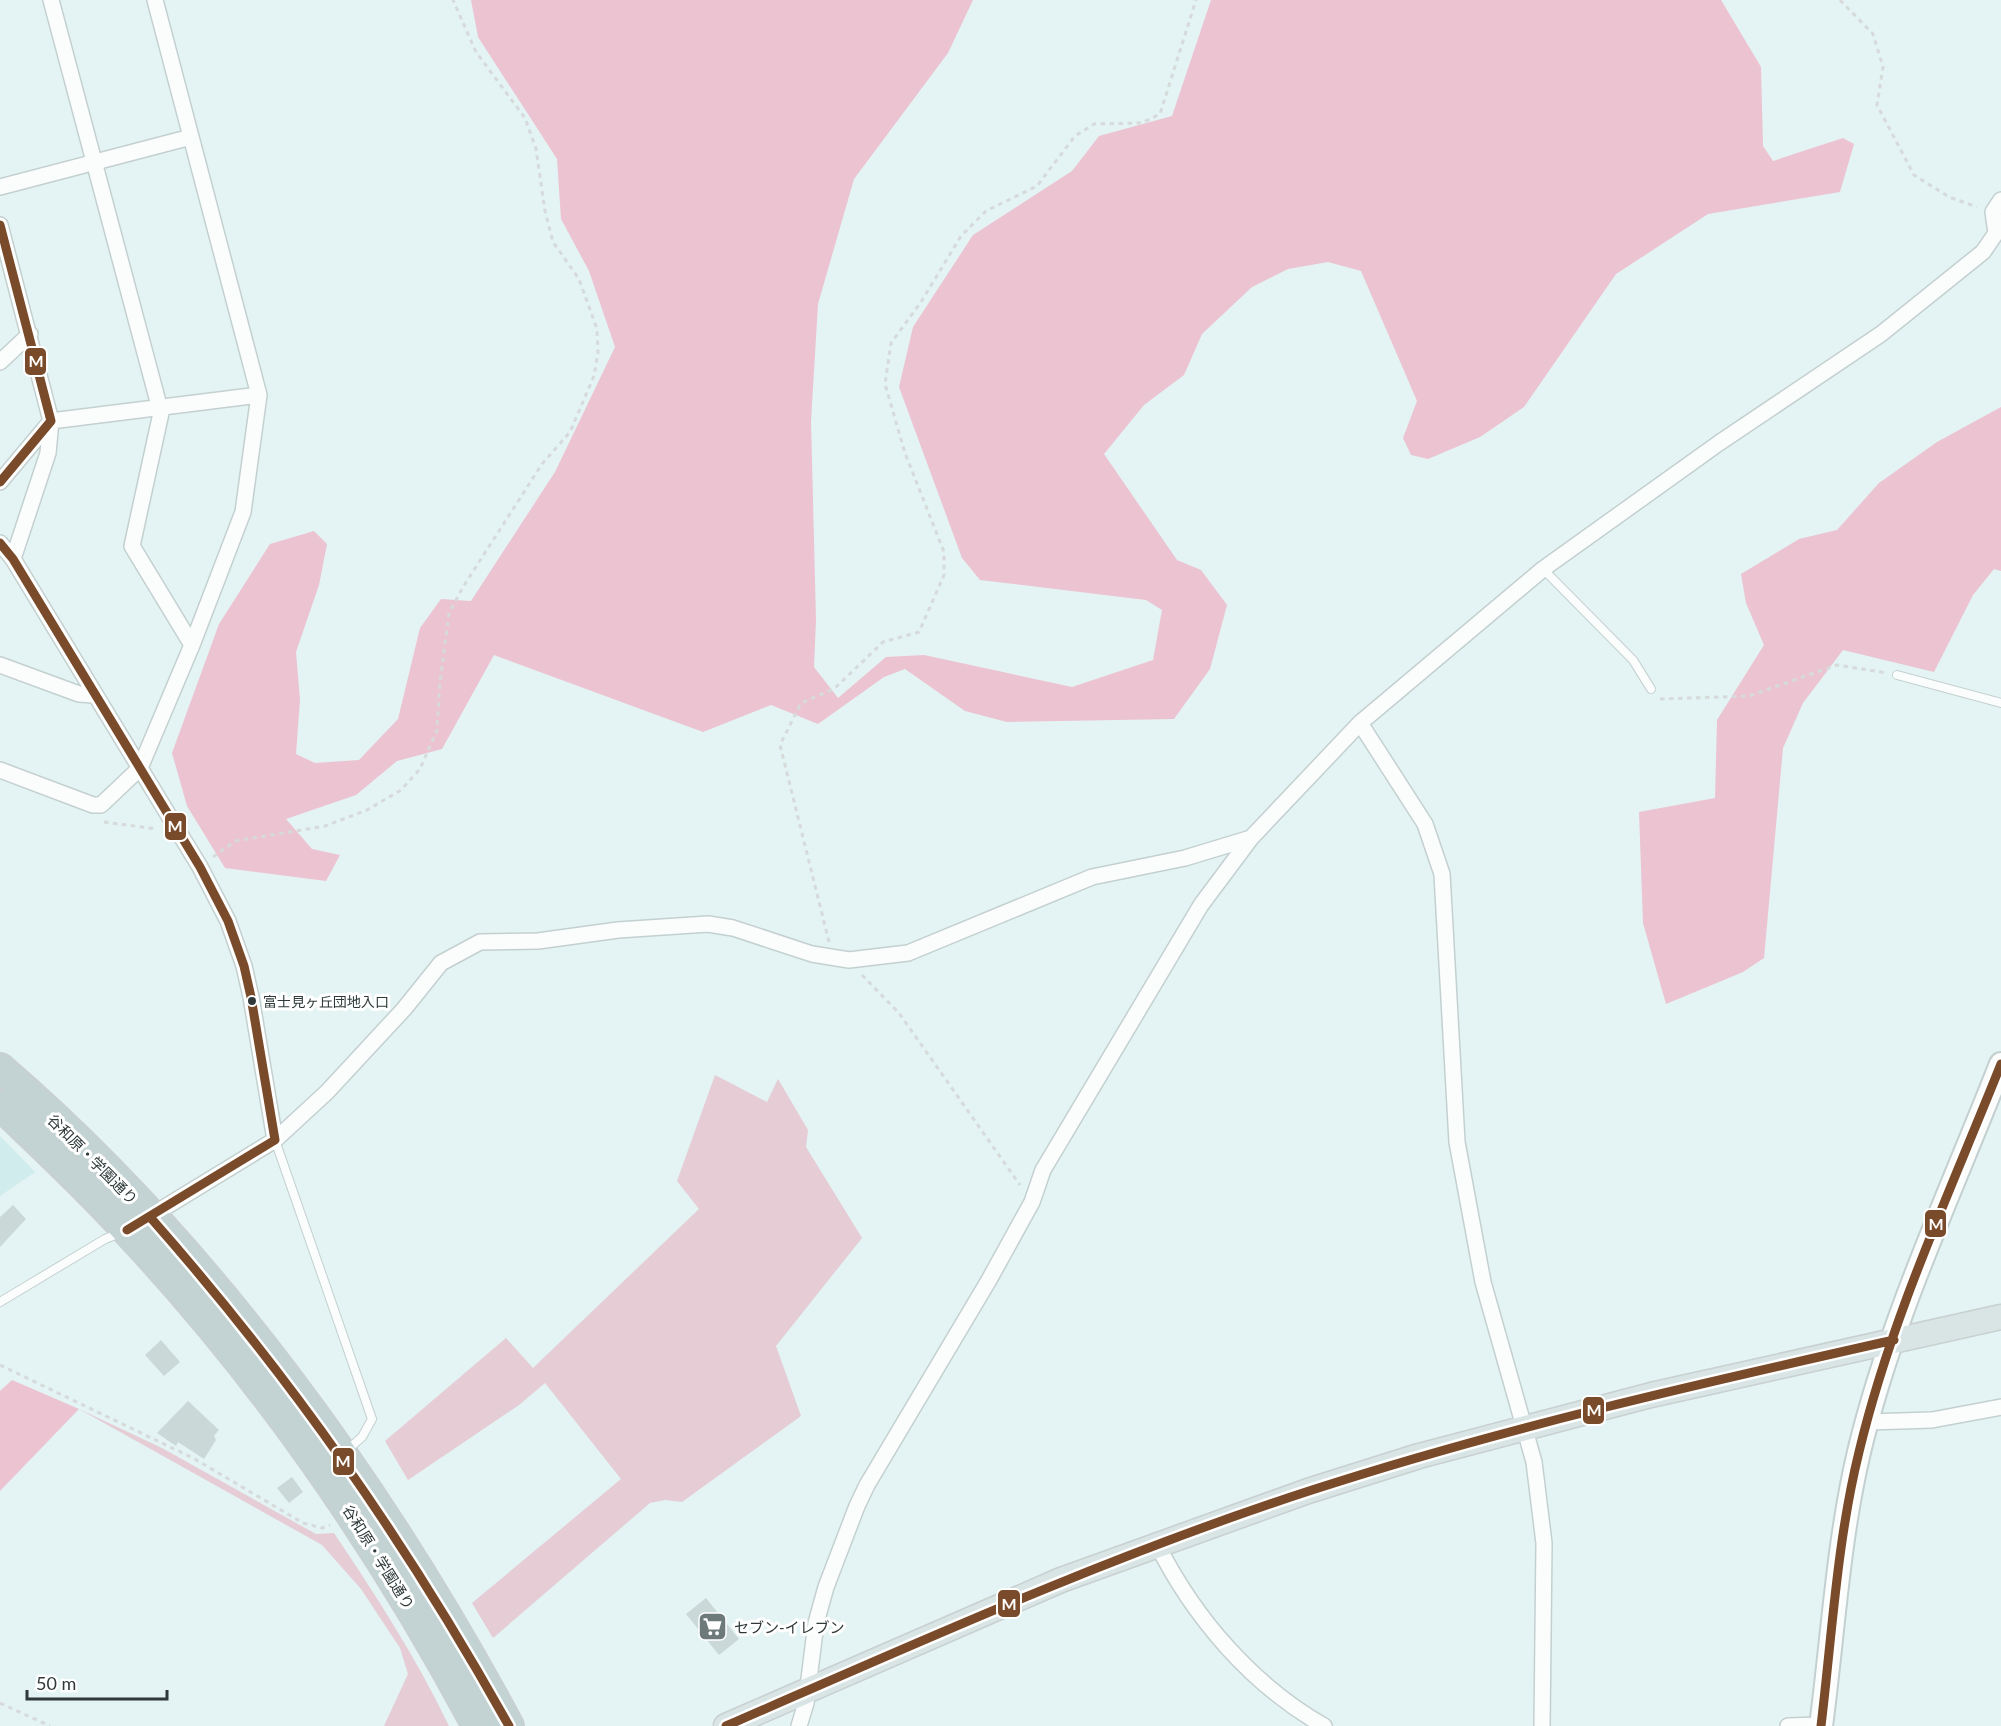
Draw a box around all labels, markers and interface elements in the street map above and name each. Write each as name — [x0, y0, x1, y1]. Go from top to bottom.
line badge: M — [24, 347, 47, 376]
text: M — [28, 351, 44, 370]
line badge: M — [164, 812, 187, 841]
text: M — [167, 816, 183, 835]
place label: 富士見ヶ丘団地入口 — [263, 993, 389, 1010]
marker: 富士見ヶ丘団地入口 — [246, 995, 258, 1007]
street label: 谷和原・学園通り — [44, 1110, 142, 1208]
line badge: M — [1924, 1209, 1947, 1238]
text: M — [1928, 1214, 1944, 1233]
line badge: M — [1582, 1396, 1605, 1425]
text: M — [1586, 1400, 1602, 1419]
line badge: M — [332, 1447, 355, 1476]
text: M — [335, 1451, 351, 1470]
street label: 谷和原・学園通り — [340, 1501, 418, 1613]
line badge: M — [997, 1589, 1021, 1618]
text: M — [1001, 1594, 1017, 1613]
supermarket icon: セブン-イレブン — [697, 1611, 729, 1643]
place label: セブン-イレブン — [734, 1618, 845, 1636]
scale bar — [27, 1663, 166, 1701]
text: 50 m — [36, 1672, 76, 1694]

